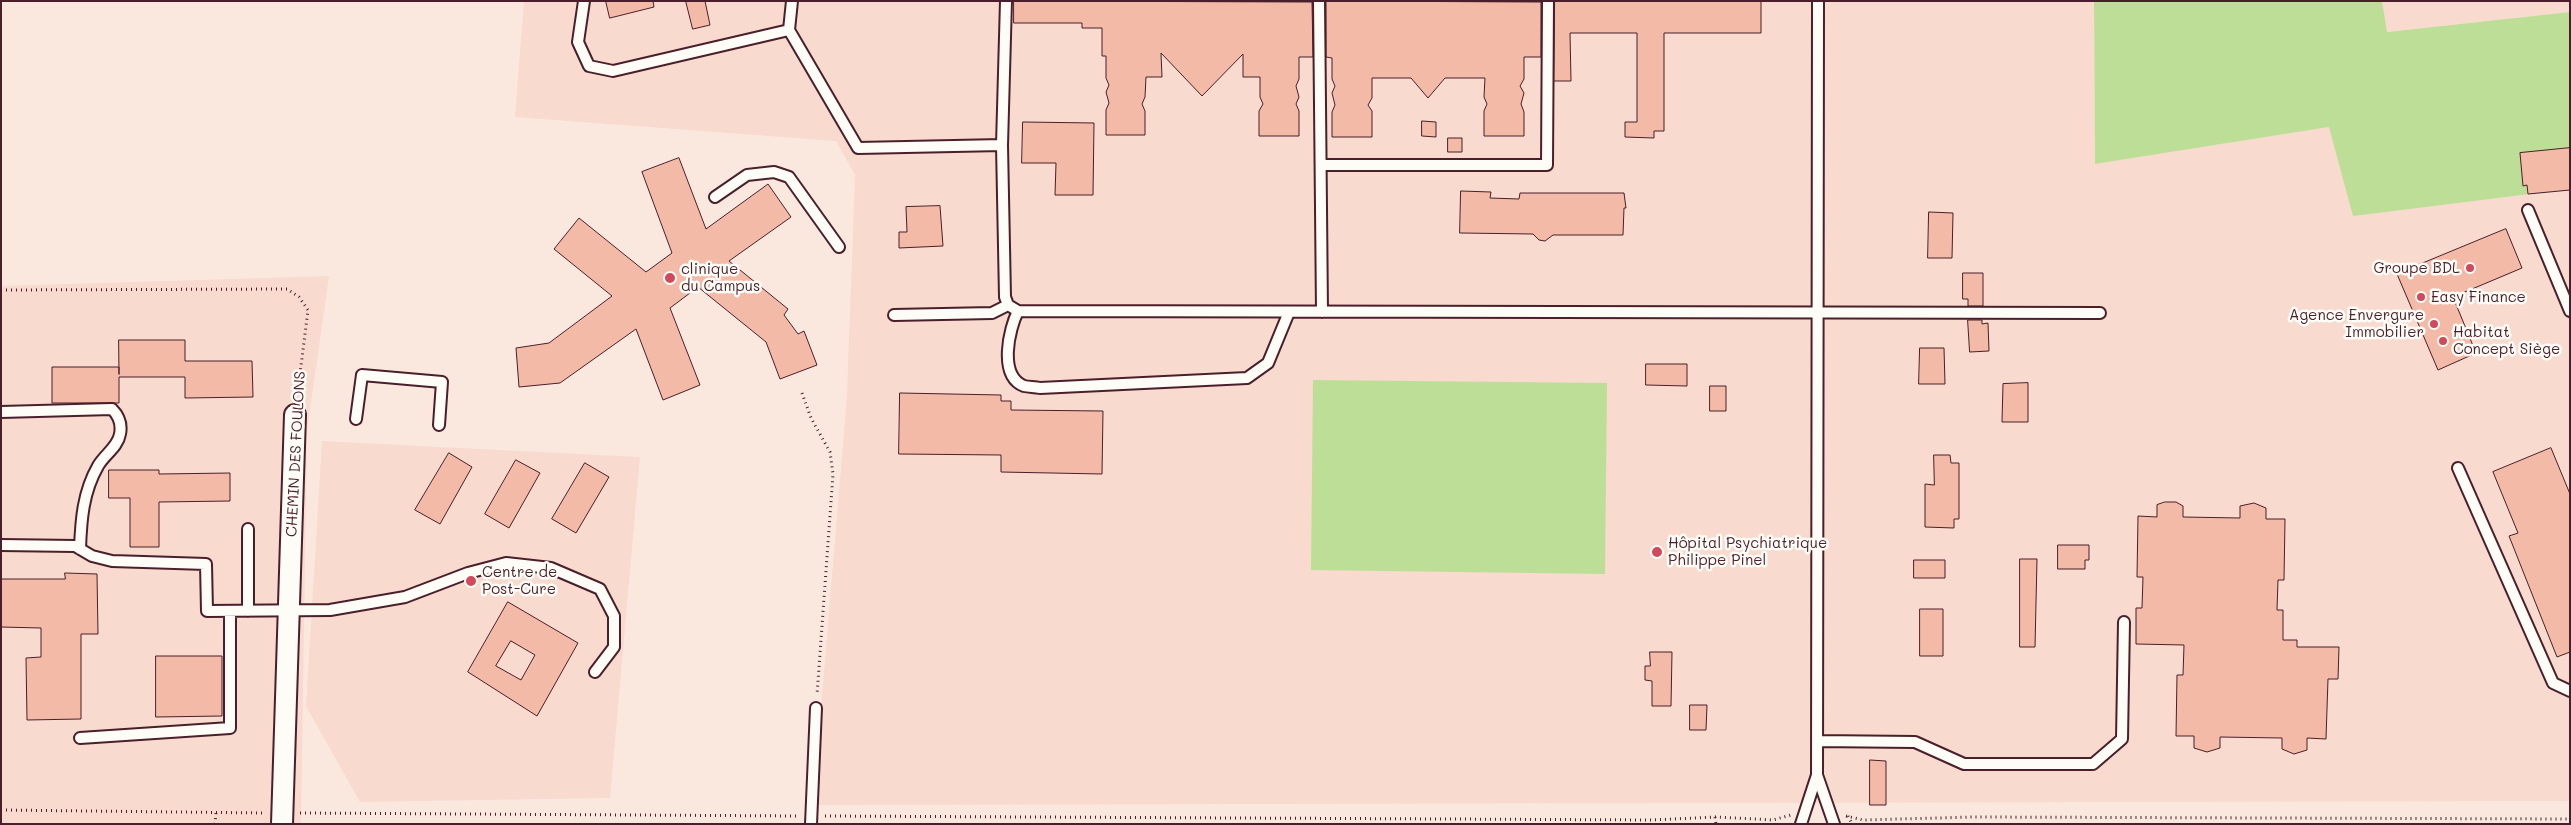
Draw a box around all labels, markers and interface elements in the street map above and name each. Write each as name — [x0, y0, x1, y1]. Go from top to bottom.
place label: Groupe BDL — [2373, 259, 2460, 277]
place label: clinique du Campus — [681, 260, 760, 295]
marker: Groupe BDL — [2464, 262, 2476, 274]
marker: clinique du Campus — [663, 271, 677, 285]
place label: Easy Finance — [2431, 288, 2526, 306]
marker: Easy Finance — [2415, 291, 2427, 303]
place label: Agence Envergure Immobilier — [2289, 306, 2424, 341]
marker: Agence Envergure Immobilier — [2428, 318, 2440, 330]
place label: Habitat Concept Siège — [2453, 323, 2560, 358]
marker: Habitat Concept Siège — [2437, 335, 2449, 347]
street label: CHEMIN DES FOULONS — [283, 371, 309, 537]
place label: Hôpital Psychiatrique Philippe Pinel — [1668, 534, 1827, 569]
marker: Hôpital Psychiatrique Philippe Pinel — [1650, 545, 1664, 559]
place label: Centre de Post-Cure — [482, 563, 557, 598]
marker: Centre de Post-Cure — [464, 574, 478, 588]

